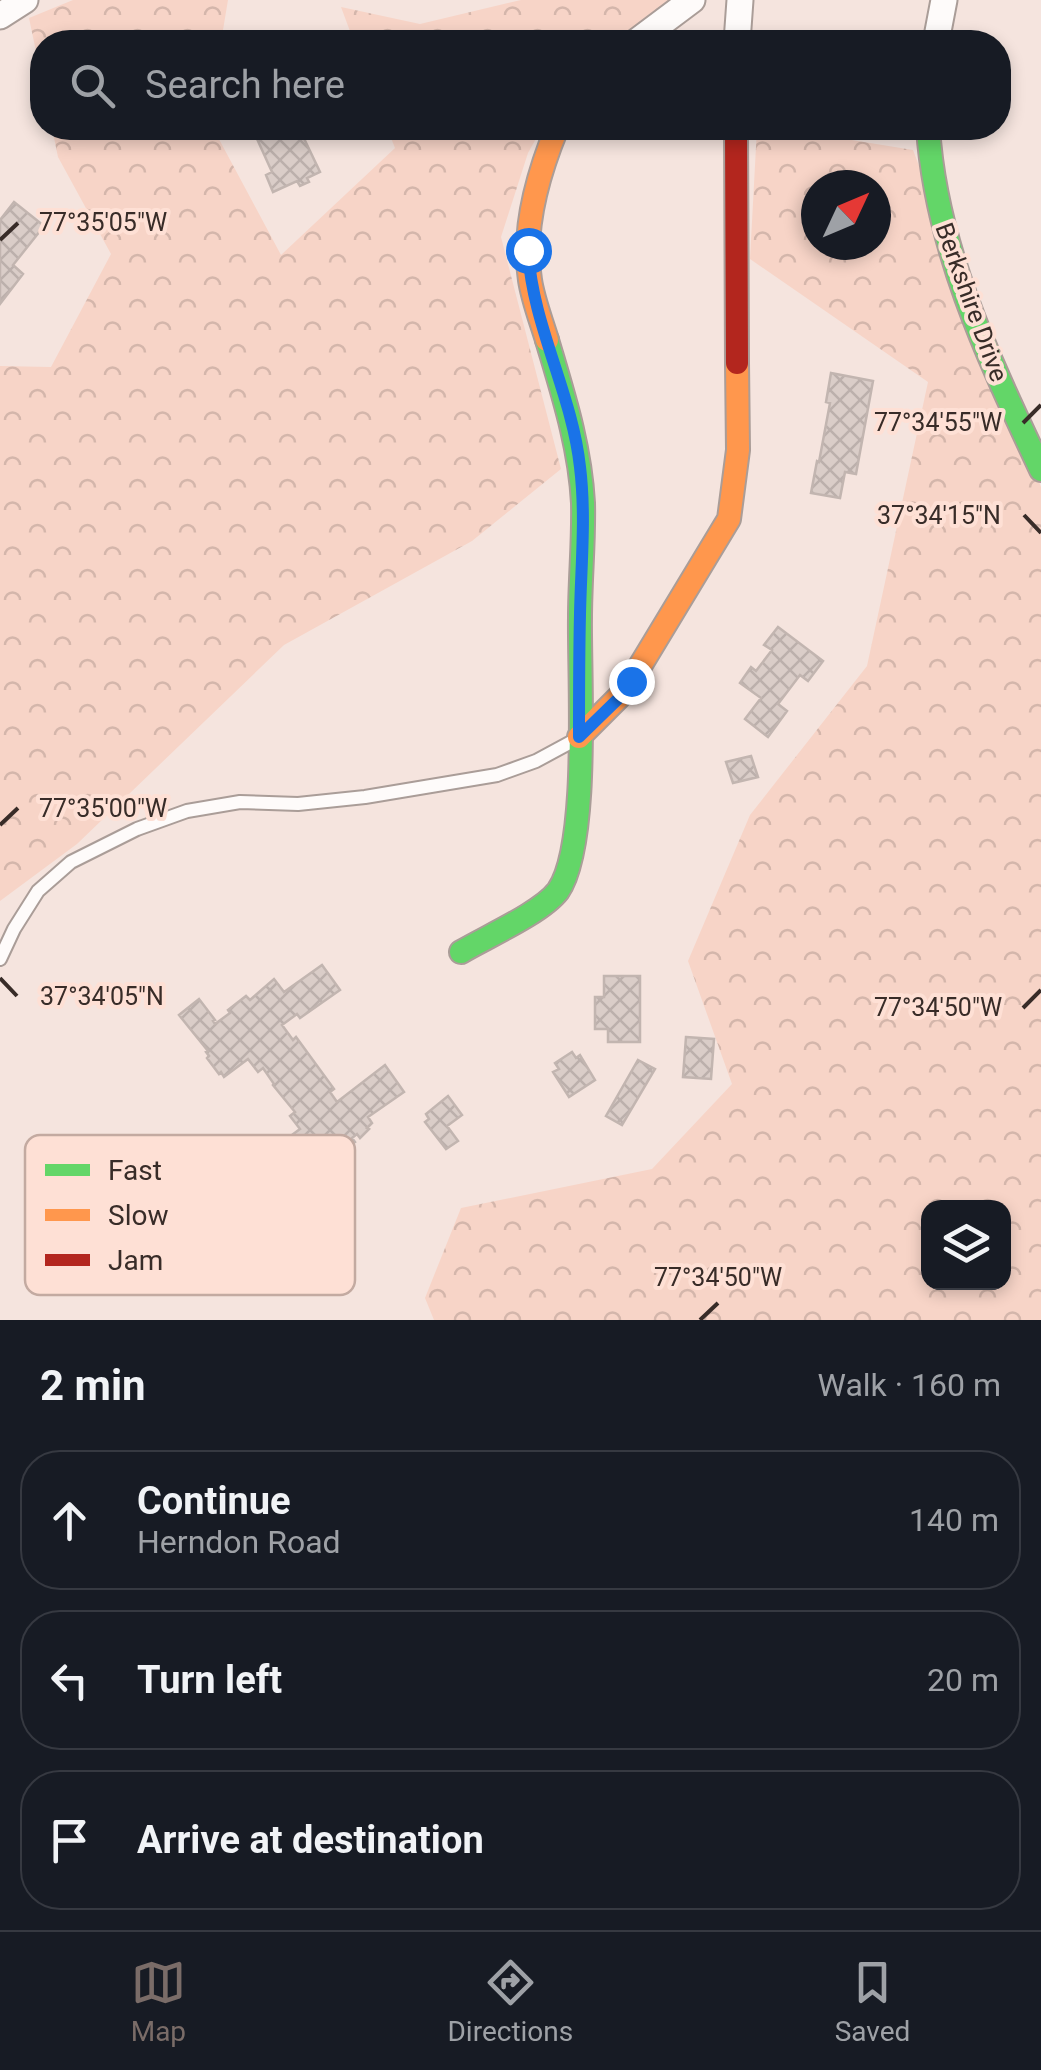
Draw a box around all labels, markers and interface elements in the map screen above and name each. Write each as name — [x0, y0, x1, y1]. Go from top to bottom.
search box — [30, 30, 1011, 140]
icon: search — [65, 58, 120, 113]
text: Search here — [145, 63, 345, 107]
north arrow — [801, 170, 891, 260]
text: 77°35'05"W — [39, 208, 167, 237]
street label: Berkshire Drive — [929, 219, 1014, 385]
route start — [506, 228, 552, 274]
text: 77°34'55"W — [874, 408, 1002, 437]
text: 37°34'15"N — [877, 501, 1001, 530]
route end — [609, 659, 655, 705]
text: 77°35'00"W — [39, 794, 167, 823]
text: 37°34'05"N — [40, 982, 164, 1011]
text: 77°34'50"W — [874, 993, 1002, 1022]
legend — [25, 1135, 355, 1295]
text: Fast — [108, 1154, 162, 1187]
text: Slow — [108, 1199, 168, 1232]
map controls — [921, 1200, 1011, 1290]
button: layers — [921, 1200, 1011, 1290]
text: Jam — [108, 1244, 163, 1277]
text: 77°34'50"W — [654, 1263, 782, 1292]
text: 2 min — [40, 1361, 146, 1410]
text: Walk · 160 m — [818, 1366, 1001, 1404]
text: Continue — [137, 1479, 291, 1523]
icon: ahead — [42, 1493, 97, 1548]
text: 140 m — [909, 1501, 999, 1539]
text: Herndon Road — [137, 1523, 341, 1561]
icon: left — [42, 1653, 97, 1708]
text: Turn left — [137, 1658, 282, 1702]
text: 20 m — [927, 1661, 999, 1699]
icon: arrive — [42, 1813, 97, 1868]
text: Arrive at destination — [137, 1818, 484, 1862]
tab: Map — [131, 1955, 186, 2048]
tab: Directions — [447, 1955, 573, 2048]
tab: Saved — [835, 1955, 910, 2048]

